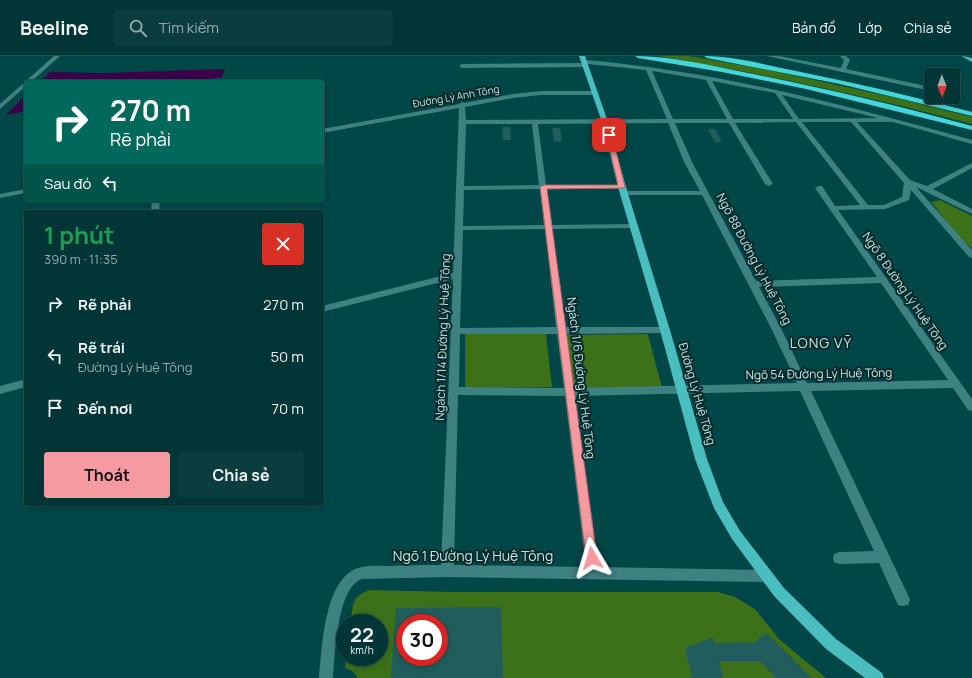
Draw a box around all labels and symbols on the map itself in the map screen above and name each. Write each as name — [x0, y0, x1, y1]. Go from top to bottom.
north arrow — [924, 68, 960, 104]
street label: Đường Lý Anh Tông — [412, 81, 500, 110]
pin — [592, 118, 626, 152]
street label: Ngõ 88 Đường Lý Huệ Tông — [712, 190, 796, 328]
street label: Ngõ 8 Đường Lý Huệ Tông — [858, 229, 952, 353]
street label: Ngách 1/14 Đường Lý Huệ Tông — [431, 253, 454, 421]
street label: Ngách 1/6 Đường Lý Huệ Tông — [563, 296, 600, 460]
district label: LONG VỸ — [790, 333, 852, 352]
street label: Đường Lý Huệ Tông — [675, 341, 720, 447]
street label: Ngõ 54 Đường Lý Huệ Tông — [745, 364, 893, 383]
position arrow — [571, 537, 613, 579]
street label: Ngõ 1 Đường Lý Huệ Tông — [393, 546, 553, 565]
speed limit sign: 30 — [396, 614, 448, 666]

